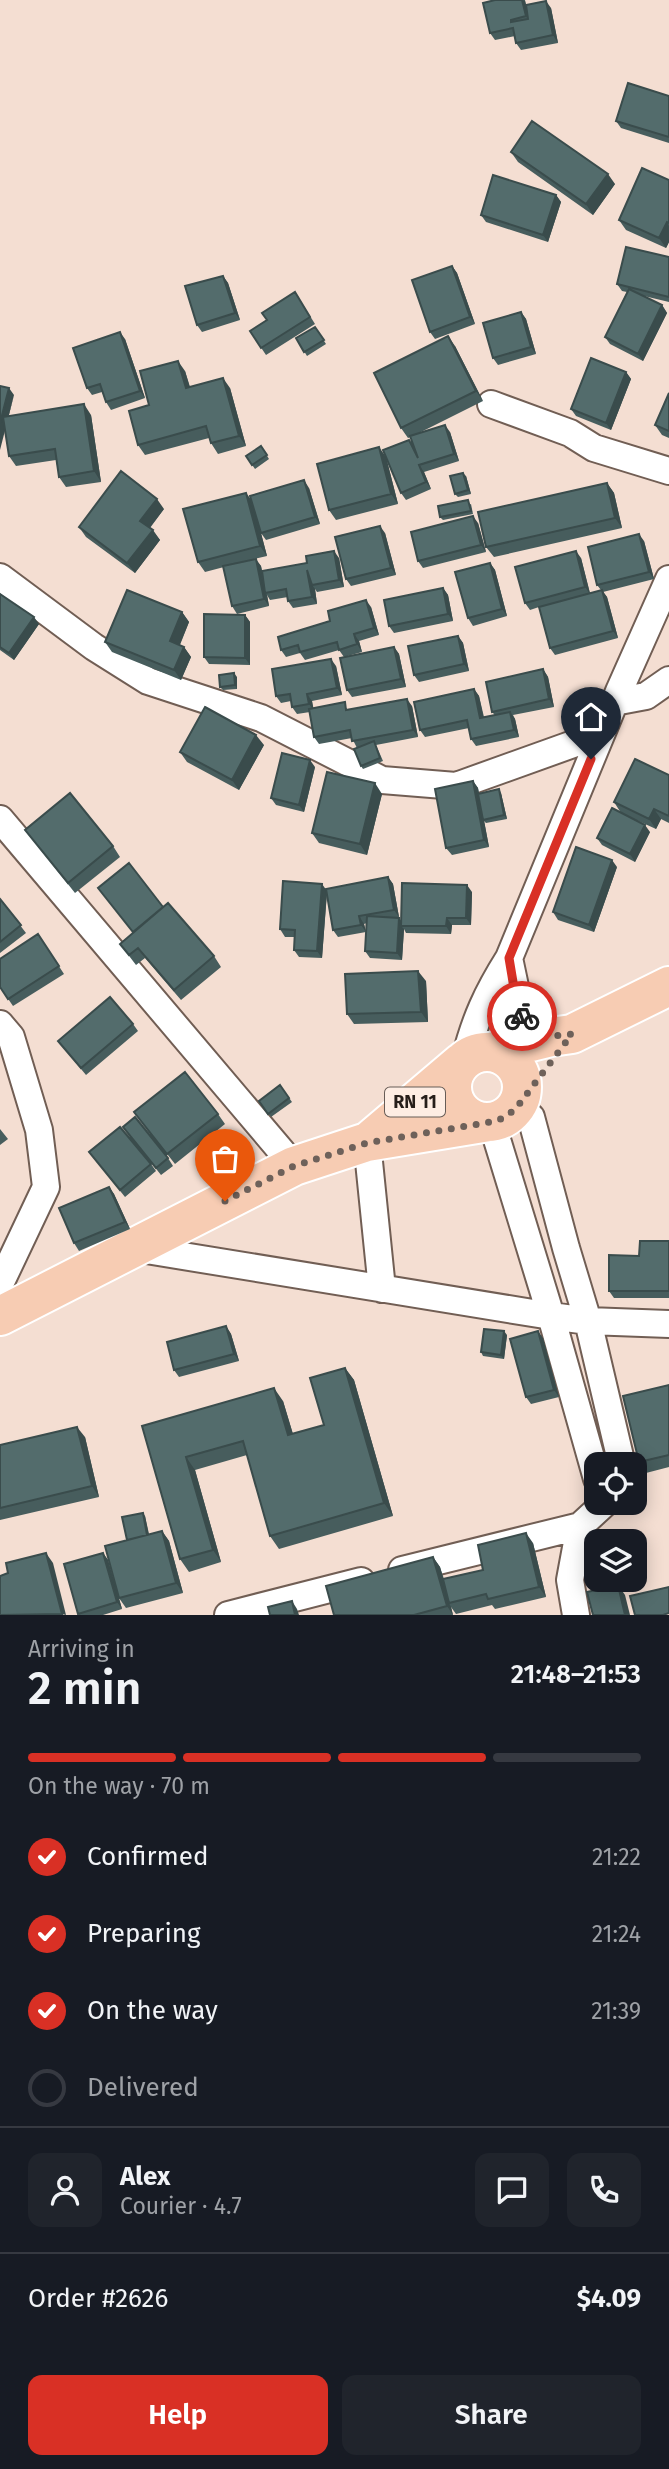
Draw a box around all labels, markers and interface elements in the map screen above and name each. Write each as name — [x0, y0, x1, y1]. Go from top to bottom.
pin — [561, 687, 621, 759]
icon: home — [572, 698, 610, 736]
courier — [487, 981, 557, 1051]
icon: bike — [503, 997, 541, 1035]
road number: RN 11 — [385, 1087, 445, 1116]
pin — [195, 1129, 255, 1201]
icon: bag — [206, 1140, 244, 1178]
map controls — [584, 1452, 647, 1592]
button: locate — [584, 1452, 647, 1515]
button: layers — [584, 1529, 647, 1592]
text: Arriving in — [28, 1635, 135, 1663]
text: 21:48–21:53 — [511, 1659, 641, 1690]
text: 2 min — [28, 1661, 141, 1716]
text: On the way · 70 m — [28, 1772, 210, 1800]
icon: check — [28, 1838, 66, 1876]
text: Confirmed — [87, 1841, 208, 1872]
text: 21:22 — [592, 1843, 641, 1871]
icon: check — [28, 1915, 66, 1953]
text: Preparing — [87, 1918, 200, 1949]
text: 21:24 — [592, 1920, 641, 1948]
icon: check — [28, 1992, 66, 2030]
text: On the way — [87, 1995, 218, 2026]
text: 21:39 — [591, 1997, 641, 2025]
text: Delivered — [87, 2072, 199, 2103]
button: person — [28, 2153, 102, 2227]
button: chat — [475, 2153, 549, 2227]
button: phone — [567, 2153, 641, 2227]
text: Alex — [120, 2161, 170, 2192]
text: Courier · 4.7 — [120, 2192, 242, 2220]
text: Order #2626 — [28, 2283, 168, 2314]
text: $4.09 — [577, 2283, 641, 2314]
button: Help — [28, 2375, 328, 2455]
button: Share — [342, 2375, 641, 2455]

